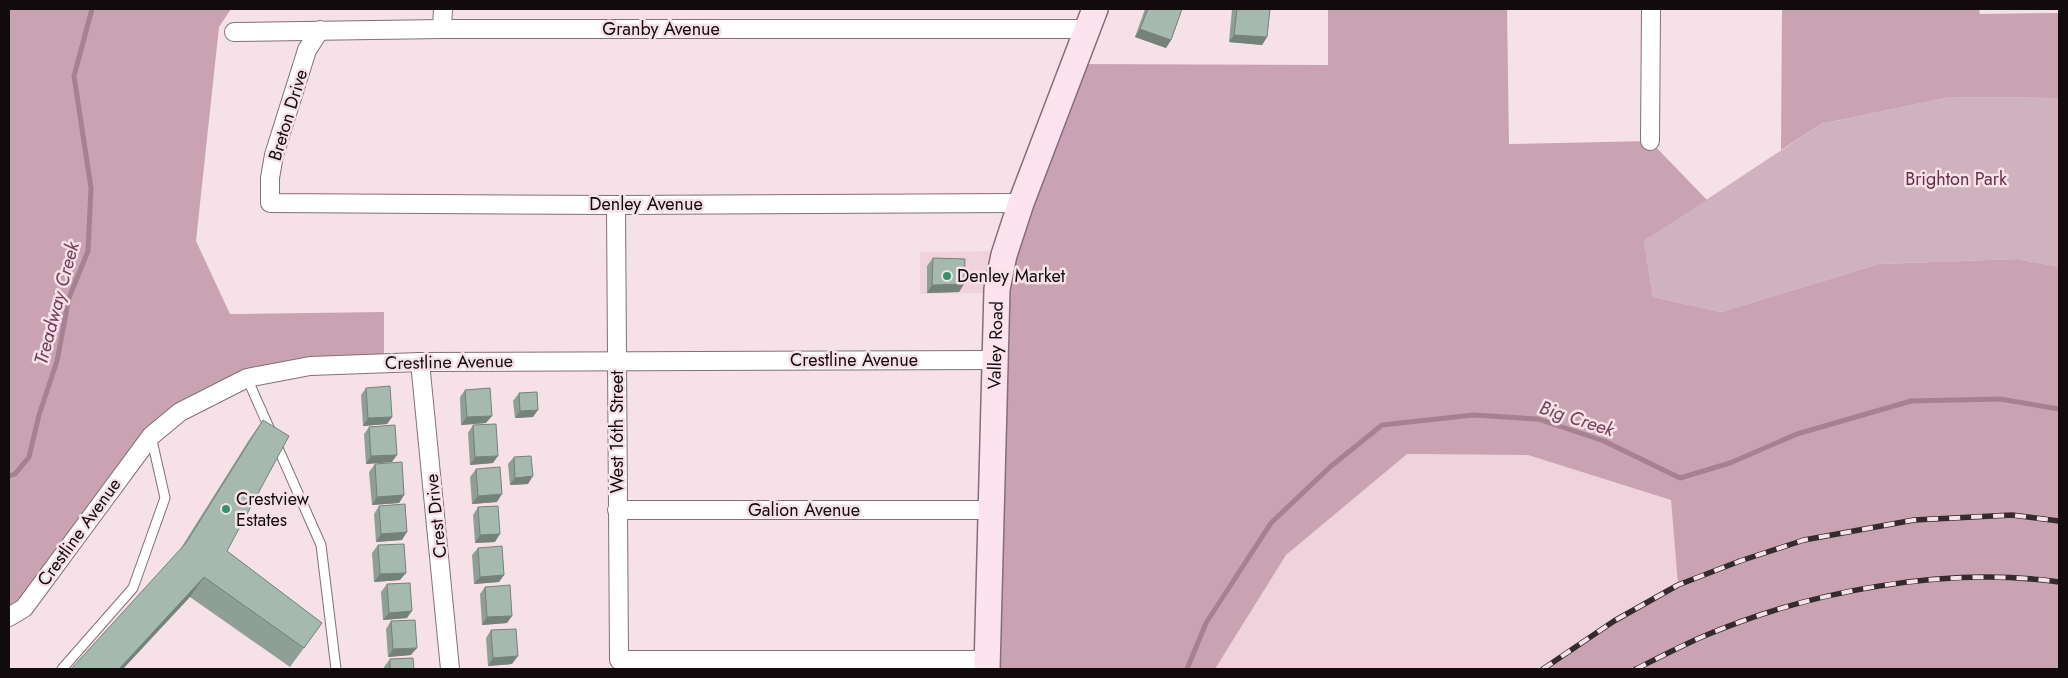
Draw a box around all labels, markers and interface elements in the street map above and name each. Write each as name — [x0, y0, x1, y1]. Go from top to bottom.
street label: Granby Avenue — [602, 16, 720, 42]
street label: Breton Drive — [262, 66, 314, 164]
park label: Brighton Park — [1905, 166, 2007, 192]
street label: Denley Avenue — [589, 191, 703, 217]
water label: Treadway Creek — [27, 238, 86, 368]
place label: Denley Market — [957, 263, 1066, 289]
marker: Denley Market — [941, 270, 953, 282]
street label: Valley Road — [981, 301, 1010, 390]
street label: Crestline Avenue — [790, 347, 918, 373]
street label: Crestline Avenue — [385, 348, 513, 376]
street label: West 16th Street — [604, 370, 630, 494]
water label: Big Creek — [1536, 394, 1619, 444]
street label: Crestline Avenue — [31, 473, 127, 591]
street label: Crest Drive — [419, 473, 453, 559]
place label: Crestview Estates — [236, 486, 310, 533]
street label: Galion Avenue — [748, 497, 860, 523]
marker: Crestview Estates — [220, 503, 232, 515]

